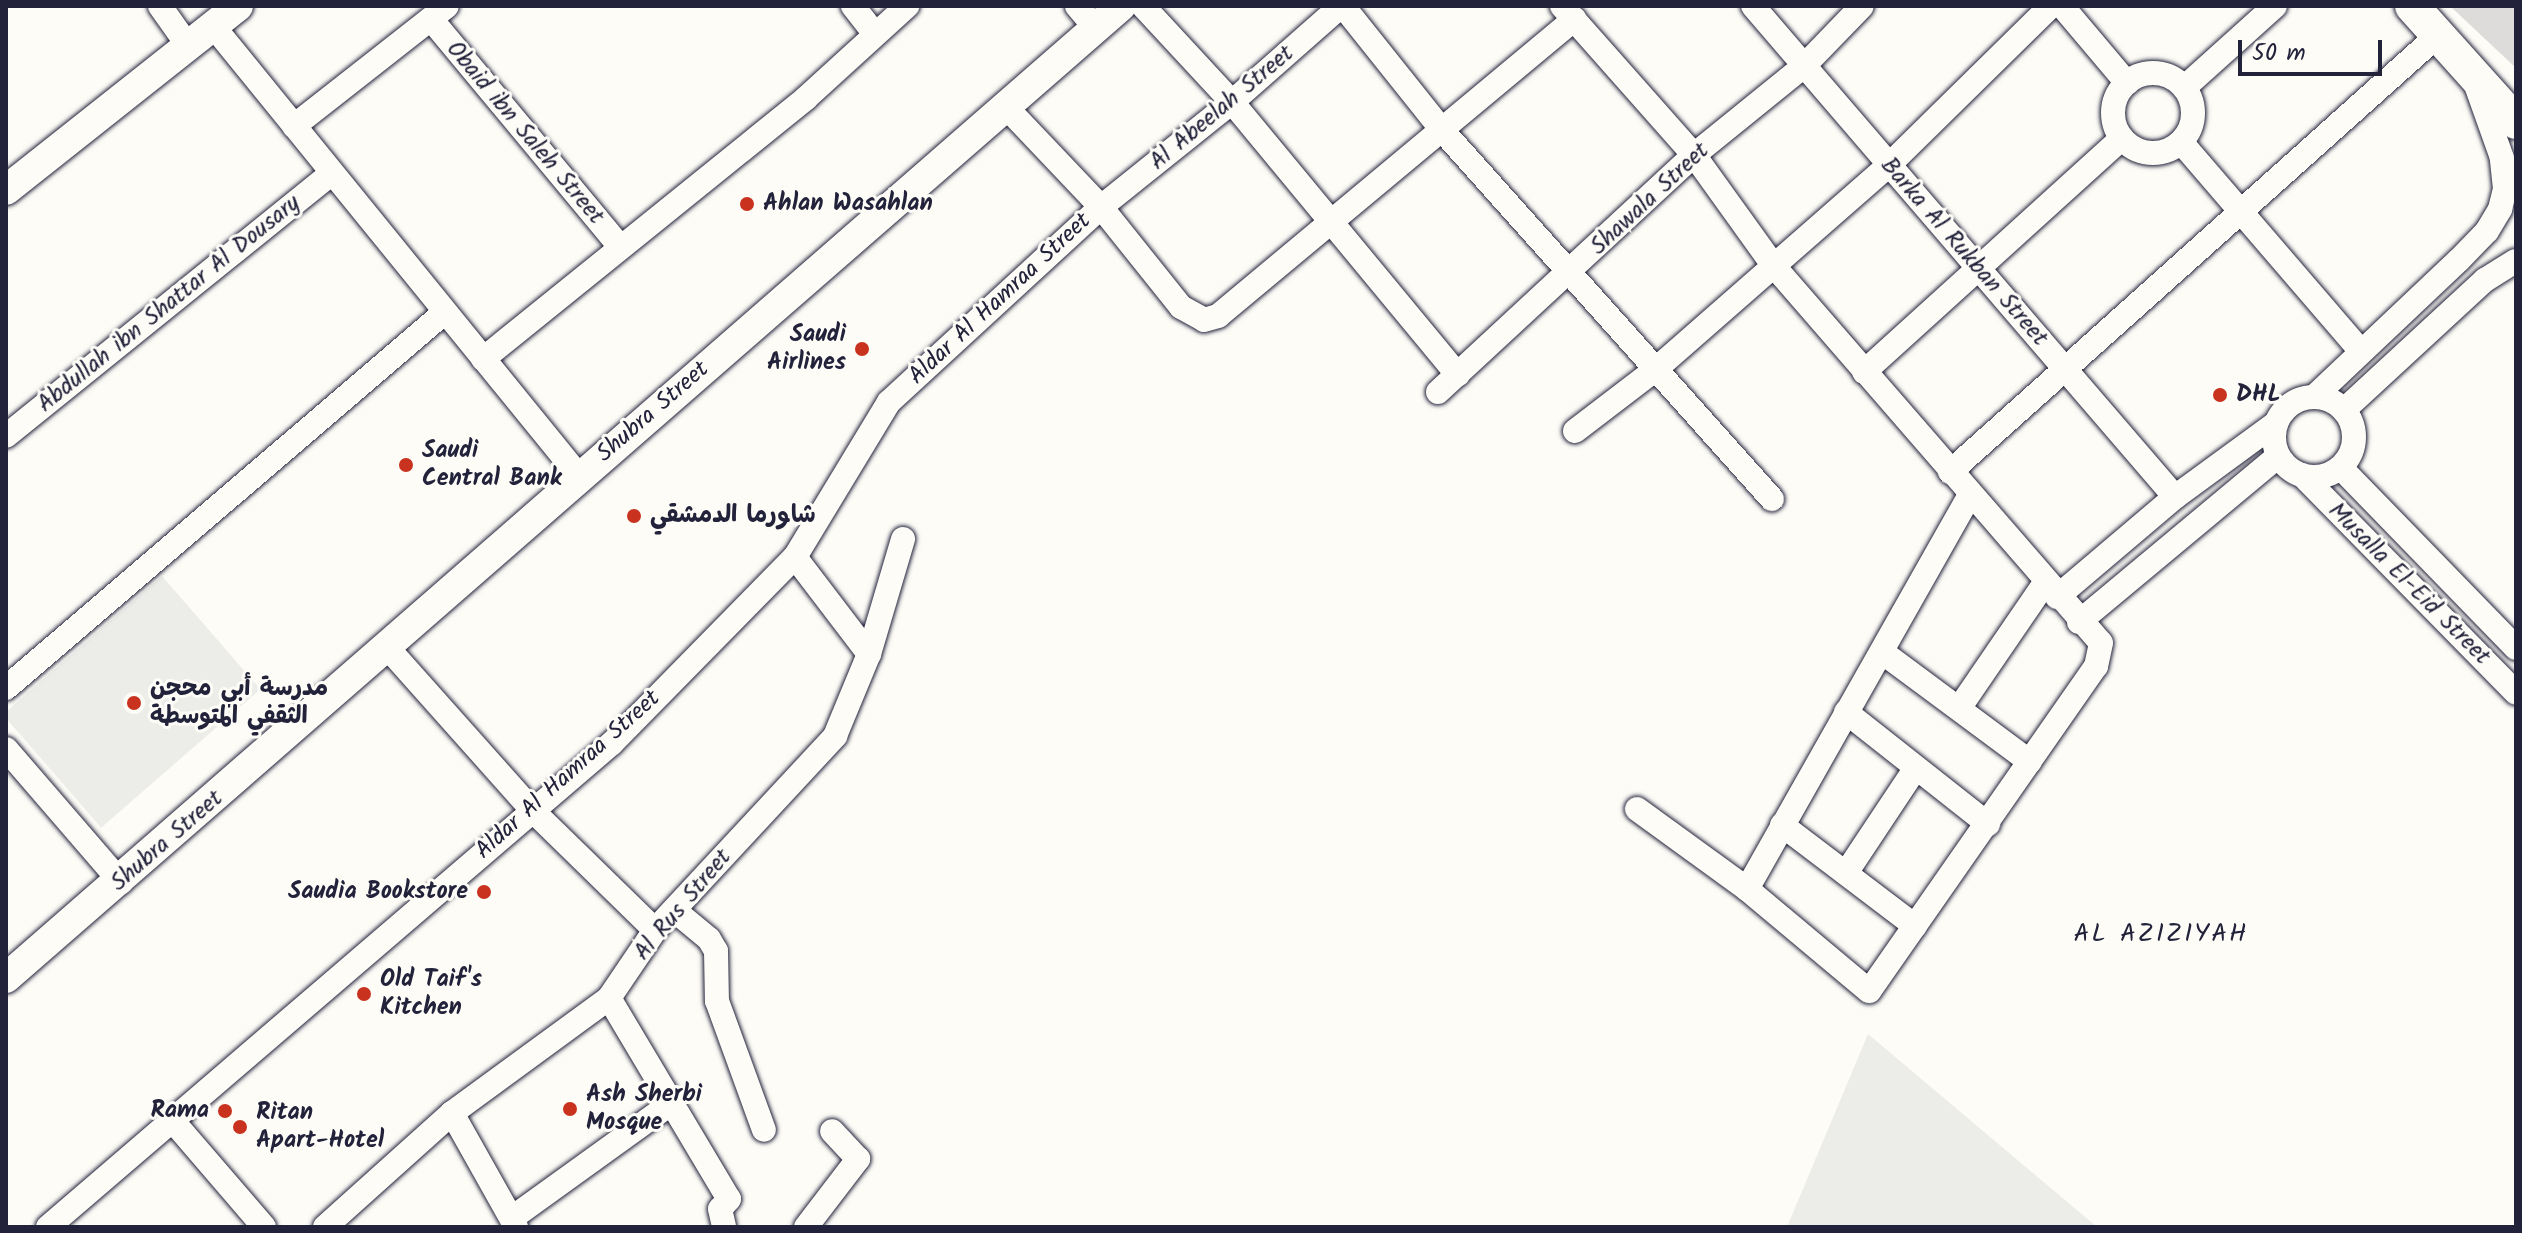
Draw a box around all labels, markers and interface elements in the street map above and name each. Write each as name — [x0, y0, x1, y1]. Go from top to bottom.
scale bar — [2242, 24, 2386, 74]
text: 50 m — [2252, 34, 2306, 73]
street label: Obaid ibn Saleh Street — [440, 35, 610, 231]
street label: Al Abeelah Street — [1144, 39, 1300, 177]
street label: Shawala Street — [1585, 137, 1715, 261]
street label: Barka Al Rukban Street — [1874, 152, 2054, 352]
street label: Abdullah ibn Shattar Al Dousary — [32, 189, 306, 419]
place label: Ahlan Wasahlan — [763, 190, 933, 218]
marker: Ahlan Wasahlan — [738, 195, 756, 213]
street label: Aldar Al Hamraa Street — [903, 207, 1097, 391]
place label: Saudi Airlines — [767, 321, 846, 377]
marker: Saudi Airlines — [853, 340, 871, 358]
street label: Shubra Street — [591, 355, 715, 469]
place label: DHL — [2236, 381, 2281, 409]
marker: DHL — [2211, 386, 2229, 404]
place label: Saudi Central Bank — [422, 437, 562, 493]
marker: Saudi Central Bank — [397, 456, 415, 474]
street label: Musalla El-Eid Street — [2322, 497, 2496, 671]
place label: شاورما الدمشقي — [650, 502, 816, 530]
marker: شاورما الدمشقي — [625, 507, 643, 525]
place label: مدرسة أبي محجن الثقفي المتوسطة — [150, 675, 328, 731]
street label: Aldar Al Hamraa Street — [470, 684, 666, 866]
marker: مدرسة أبي محجن الثقفي المتوسطة — [125, 694, 143, 712]
street label: Shubra Street — [105, 784, 229, 898]
street label: Al Rus Street — [628, 844, 738, 966]
place label: Saudia Bookstore — [288, 878, 468, 906]
marker: Saudia Bookstore — [475, 883, 493, 901]
district label: AL AZIZIYAH — [2074, 919, 2248, 951]
place label: Old Taif's Kitchen — [380, 966, 482, 1022]
marker: Old Taif's Kitchen — [355, 985, 373, 1003]
place label: Ash Sherbi Mosque — [586, 1081, 702, 1137]
place label: Rama — [150, 1097, 209, 1125]
place label: Ritan Apart-Hotel — [256, 1099, 384, 1155]
marker: Ash Sherbi Mosque — [561, 1100, 579, 1118]
marker: Rama — [216, 1102, 234, 1120]
marker: Ritan Apart-Hotel — [231, 1118, 249, 1136]

